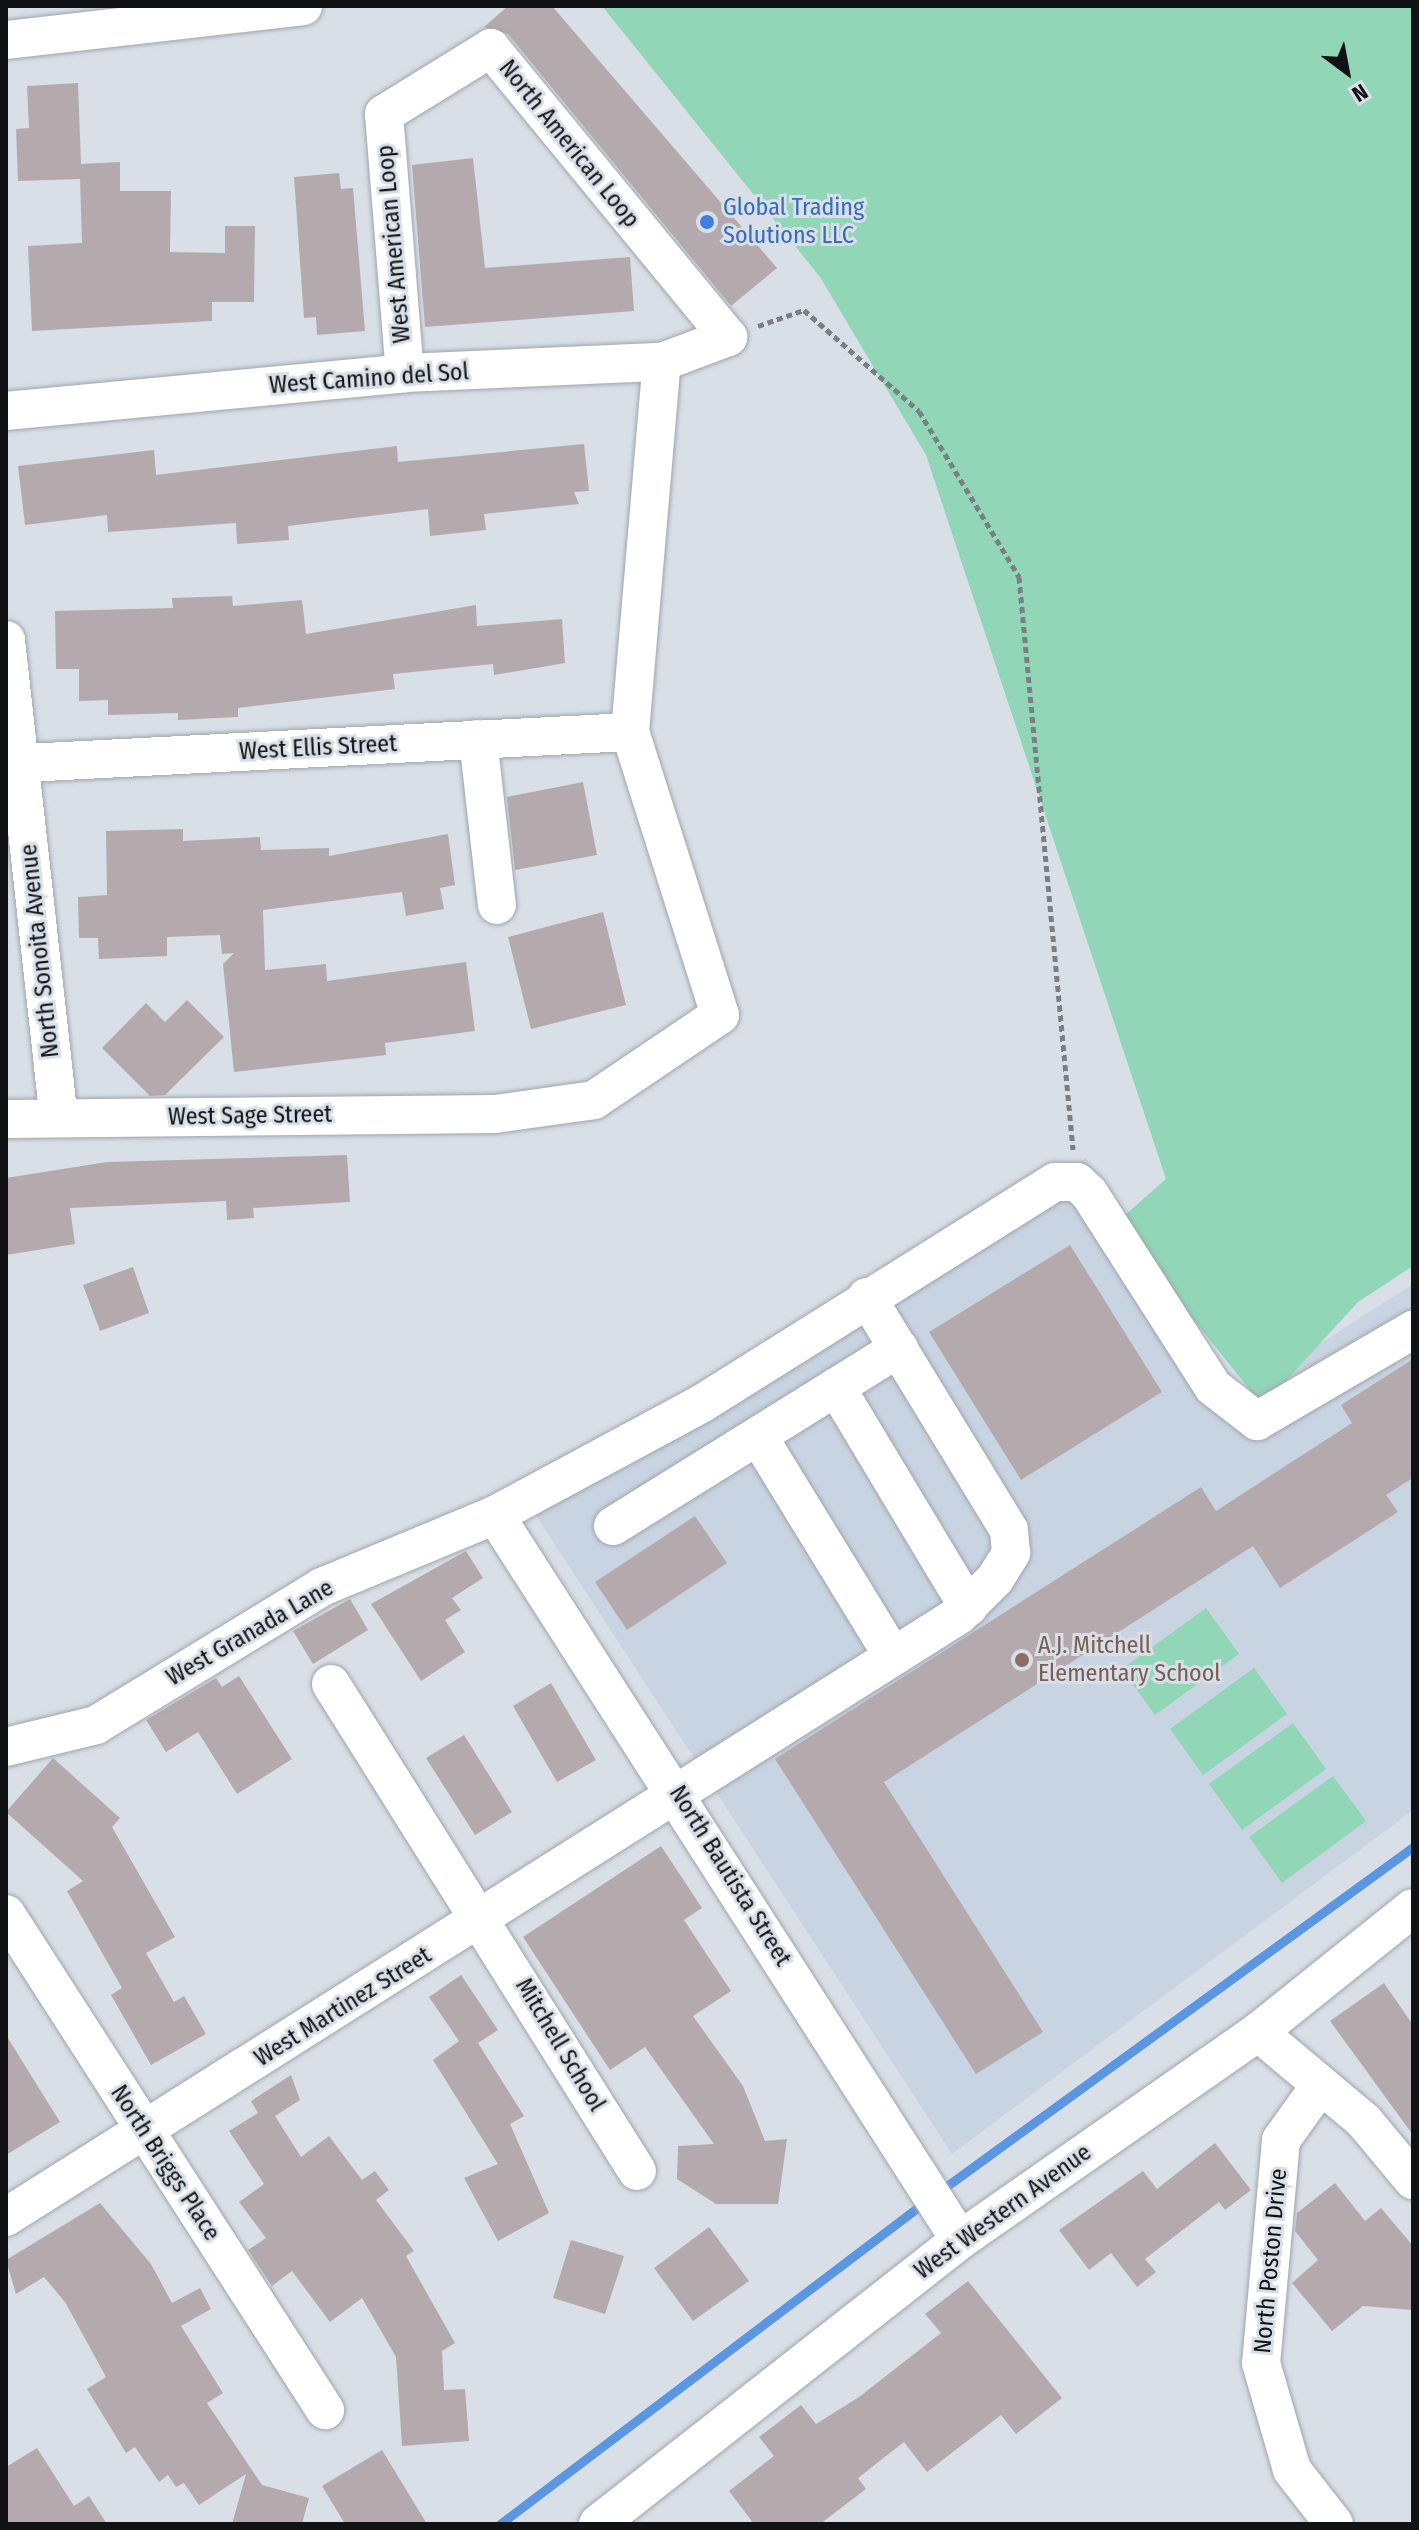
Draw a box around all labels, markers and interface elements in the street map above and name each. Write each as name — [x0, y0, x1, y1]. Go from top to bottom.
north arrow — [1307, 32, 1387, 112]
street label: North American Loop — [493, 54, 645, 234]
text: N — [1347, 78, 1373, 108]
street label: West American Loop — [371, 144, 417, 344]
place label: Global Trading Solutions LLC — [723, 194, 864, 250]
marker: Global Trading Solutions LLC — [698, 213, 716, 231]
street label: West Camino del Sol — [268, 358, 470, 400]
street label: West Ellis Street — [238, 729, 398, 767]
street label: North Sonoita Avenue — [14, 843, 66, 1059]
street label: West Sage Street — [168, 1100, 332, 1132]
street label: West Granada Lane — [161, 1574, 339, 1692]
place label: A.J. Mitchell Elementary School — [1038, 1632, 1221, 1688]
marker: A.J. Mitchell Elementary School — [1013, 1651, 1031, 1669]
street label: North Bautista Street — [663, 1780, 797, 1972]
street label: West Martinez Street — [249, 1941, 437, 2073]
street label: Mitchell School — [509, 1973, 611, 2117]
street label: North Briggs Place — [104, 2080, 226, 2246]
street label: West Western Avenue — [909, 2138, 1097, 2286]
street label: North Poston Drive — [1249, 2167, 1293, 2355]

